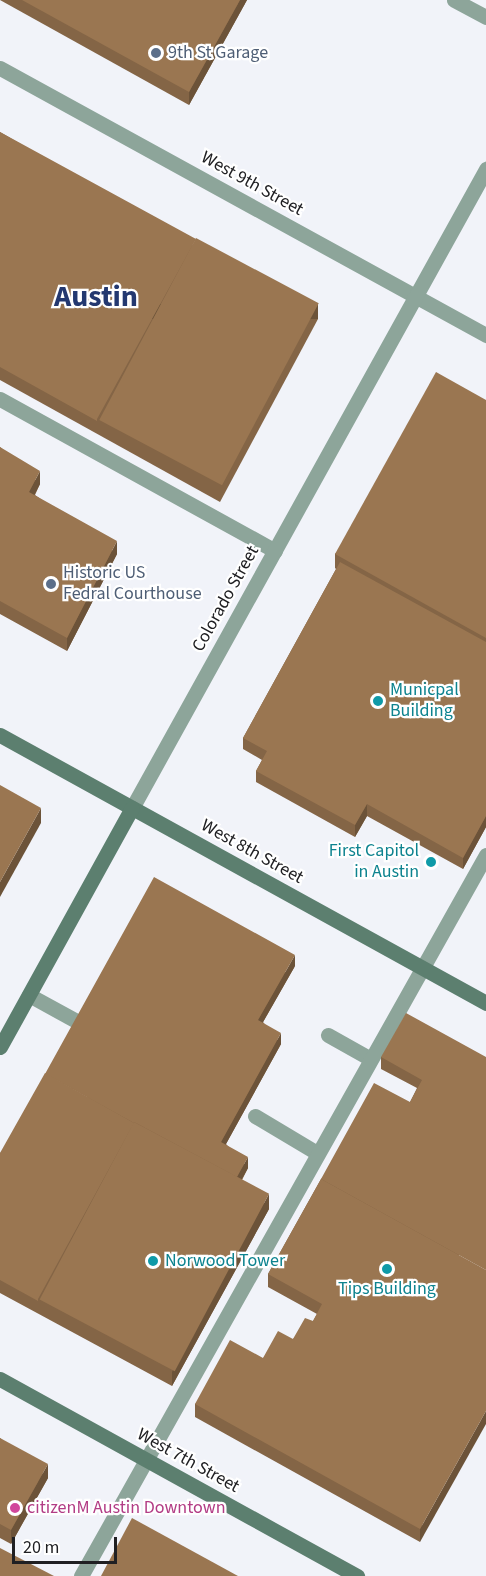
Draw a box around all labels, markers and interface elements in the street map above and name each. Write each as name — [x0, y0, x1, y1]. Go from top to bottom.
place label: 9th St Garage — [168, 42, 268, 64]
marker: 9th St Garage — [149, 46, 163, 60]
street label: West 9th Street — [197, 147, 307, 221]
district label: Austin — [54, 279, 138, 315]
street label: Colorado Street — [188, 542, 264, 656]
place label: Historic US Fedral Courthouse — [63, 563, 202, 606]
marker: Historic US Fedral Courthouse — [44, 577, 58, 591]
place label: Municpal Building — [390, 680, 459, 722]
marker: Municpal Building — [371, 694, 385, 708]
street label: West 8th Street — [197, 815, 307, 889]
place label: First Capitol in Austin — [329, 841, 419, 884]
marker: First Capitol in Austin — [424, 855, 438, 869]
place label: Norwood Tower — [165, 1250, 285, 1272]
marker: Norwood Tower — [146, 1254, 160, 1268]
marker: Tips Building — [380, 1262, 394, 1276]
place label: Tips Building — [338, 1278, 436, 1300]
street label: West 7th Street — [133, 1424, 243, 1498]
place label: citizenM Austin Downtown — [27, 1497, 226, 1519]
marker: citizenM Austin Downtown — [8, 1501, 22, 1515]
scale bar — [15, 1525, 120, 1563]
text: 20 m — [23, 1535, 59, 1560]

